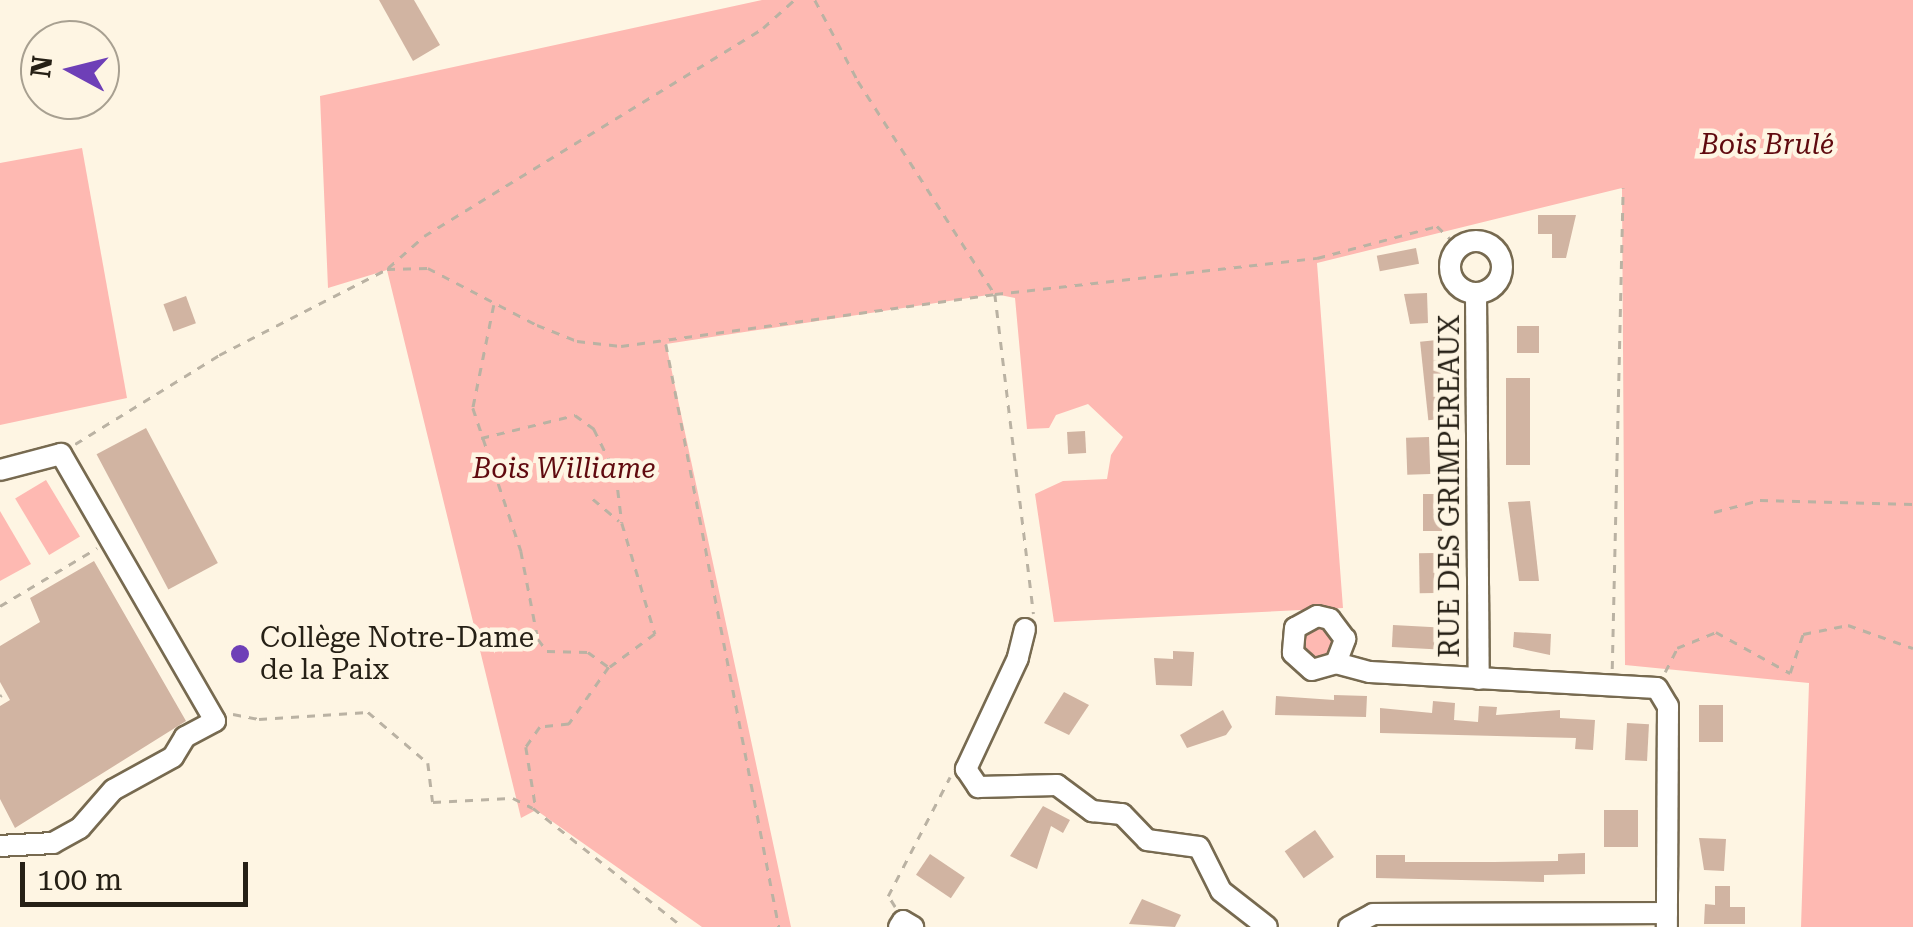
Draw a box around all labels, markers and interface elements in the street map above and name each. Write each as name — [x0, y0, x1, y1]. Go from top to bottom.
north arrow — [20, 20, 120, 120]
text: N — [24, 54, 59, 79]
park label: Bois Brulé — [1700, 128, 1834, 162]
street label: RUE DES GRIMPEREAUX — [1433, 314, 1467, 658]
park label: Bois Williame — [472, 452, 656, 486]
place label: Collège Notre-Dame de la Paix — [260, 621, 534, 687]
marker: Collège Notre-Dame de la Paix — [229, 643, 251, 665]
scale bar — [25, 842, 252, 904]
text: 100 m — [37, 862, 122, 897]

